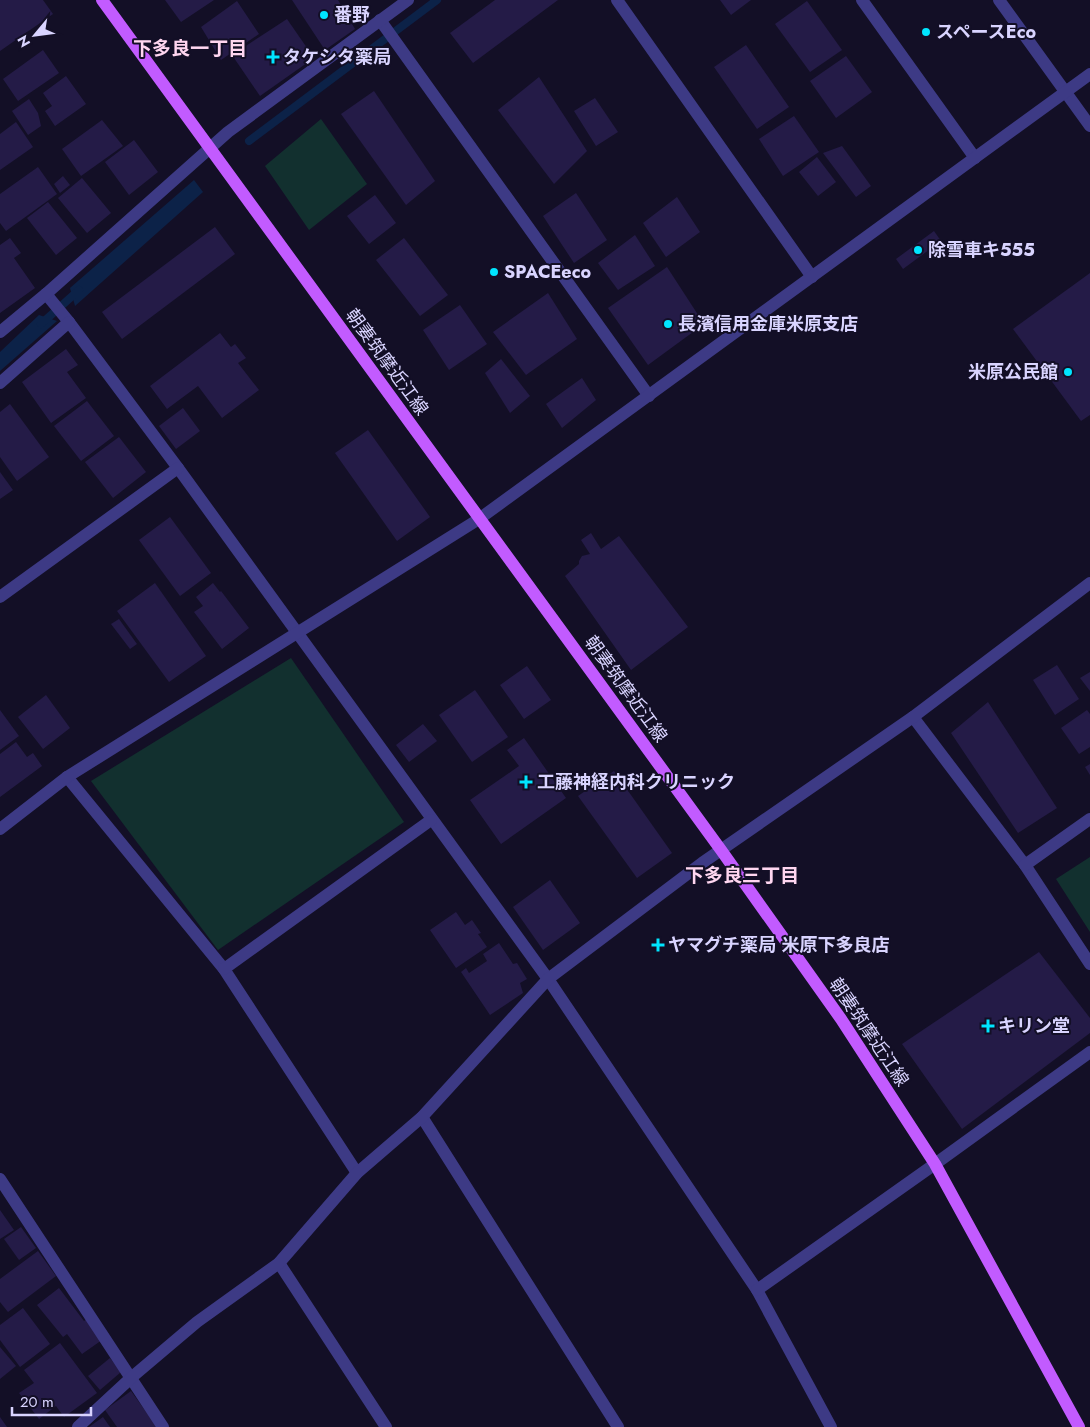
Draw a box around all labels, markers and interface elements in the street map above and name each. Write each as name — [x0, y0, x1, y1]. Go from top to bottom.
place label: 番野 — [334, 2, 370, 28]
marker: 番野 — [318, 9, 330, 21]
north arrow — [10, 10, 60, 60]
place label: スペースEco — [936, 19, 1037, 45]
marker: スペースEco — [920, 26, 932, 38]
text: N — [12, 32, 35, 51]
district label: 下多良一丁目 — [133, 35, 247, 62]
place label: タケシタ薬局 — [283, 44, 391, 70]
marker: タケシタ薬局 — [267, 51, 279, 63]
place label: 除雪車キ555 — [928, 237, 1035, 263]
marker: 除雪車キ555 — [912, 244, 924, 256]
place label: SPACEeco — [504, 259, 592, 285]
marker: SPACEeco — [488, 266, 500, 278]
street label: 朝妻筑摩近江線 — [339, 303, 435, 421]
place label: 長濱信用金庫米原支店 — [678, 311, 858, 337]
marker: 長濱信用金庫米原支店 — [662, 318, 674, 330]
place label: 米原公民館 — [968, 359, 1058, 385]
marker: 米原公民館 — [1062, 366, 1074, 378]
street label: 朝妻筑摩近江線 — [578, 630, 674, 748]
place label: 工藤神経内科クリニック — [537, 769, 735, 795]
marker: 工藤神経内科クリニック — [519, 775, 533, 789]
district label: 下多良三丁目 — [685, 862, 799, 889]
place label: ヤマグチ薬局 米原下多良店 — [668, 932, 889, 958]
marker: ヤマグチ薬局 米原下多良店 — [652, 939, 664, 951]
street label: 朝妻筑摩近江線 — [823, 973, 915, 1091]
place label: キリン堂 — [998, 1013, 1070, 1039]
marker: キリン堂 — [982, 1020, 994, 1032]
scale bar — [12, 1384, 91, 1416]
text: 20 m — [20, 1391, 54, 1413]

